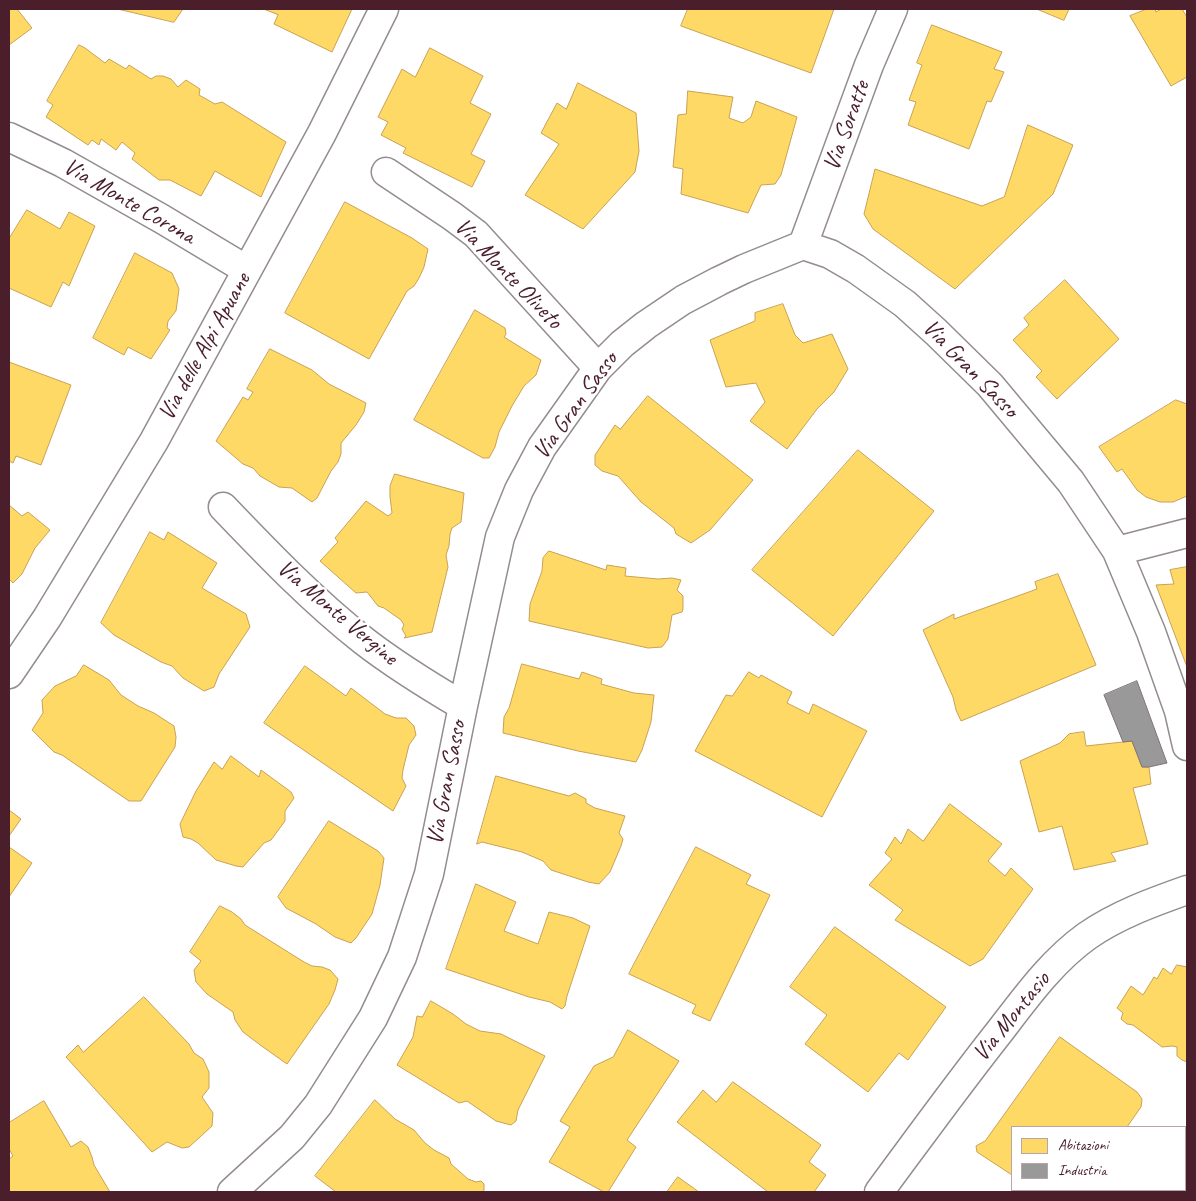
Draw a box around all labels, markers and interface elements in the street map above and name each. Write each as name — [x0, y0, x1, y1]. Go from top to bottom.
street label: Via Soratte — [817, 77, 877, 175]
street label: Via Monte Corona — [58, 153, 200, 251]
street label: Via Monte Oliveto — [448, 213, 568, 335]
street label: Via delle Alpi Apuane — [153, 268, 257, 426]
street label: Via Gran Sasso — [916, 314, 1024, 424]
street label: Via Gran Sasso — [527, 347, 625, 465]
street label: Via Monte Vergine — [271, 554, 403, 672]
street label: Via Gran Sasso — [421, 719, 473, 847]
street label: Via Montasio — [967, 966, 1057, 1068]
legend — [1011, 1126, 1186, 1191]
text: Abitazioni — [1058, 1136, 1108, 1155]
text: Industria — [1058, 1161, 1106, 1180]

